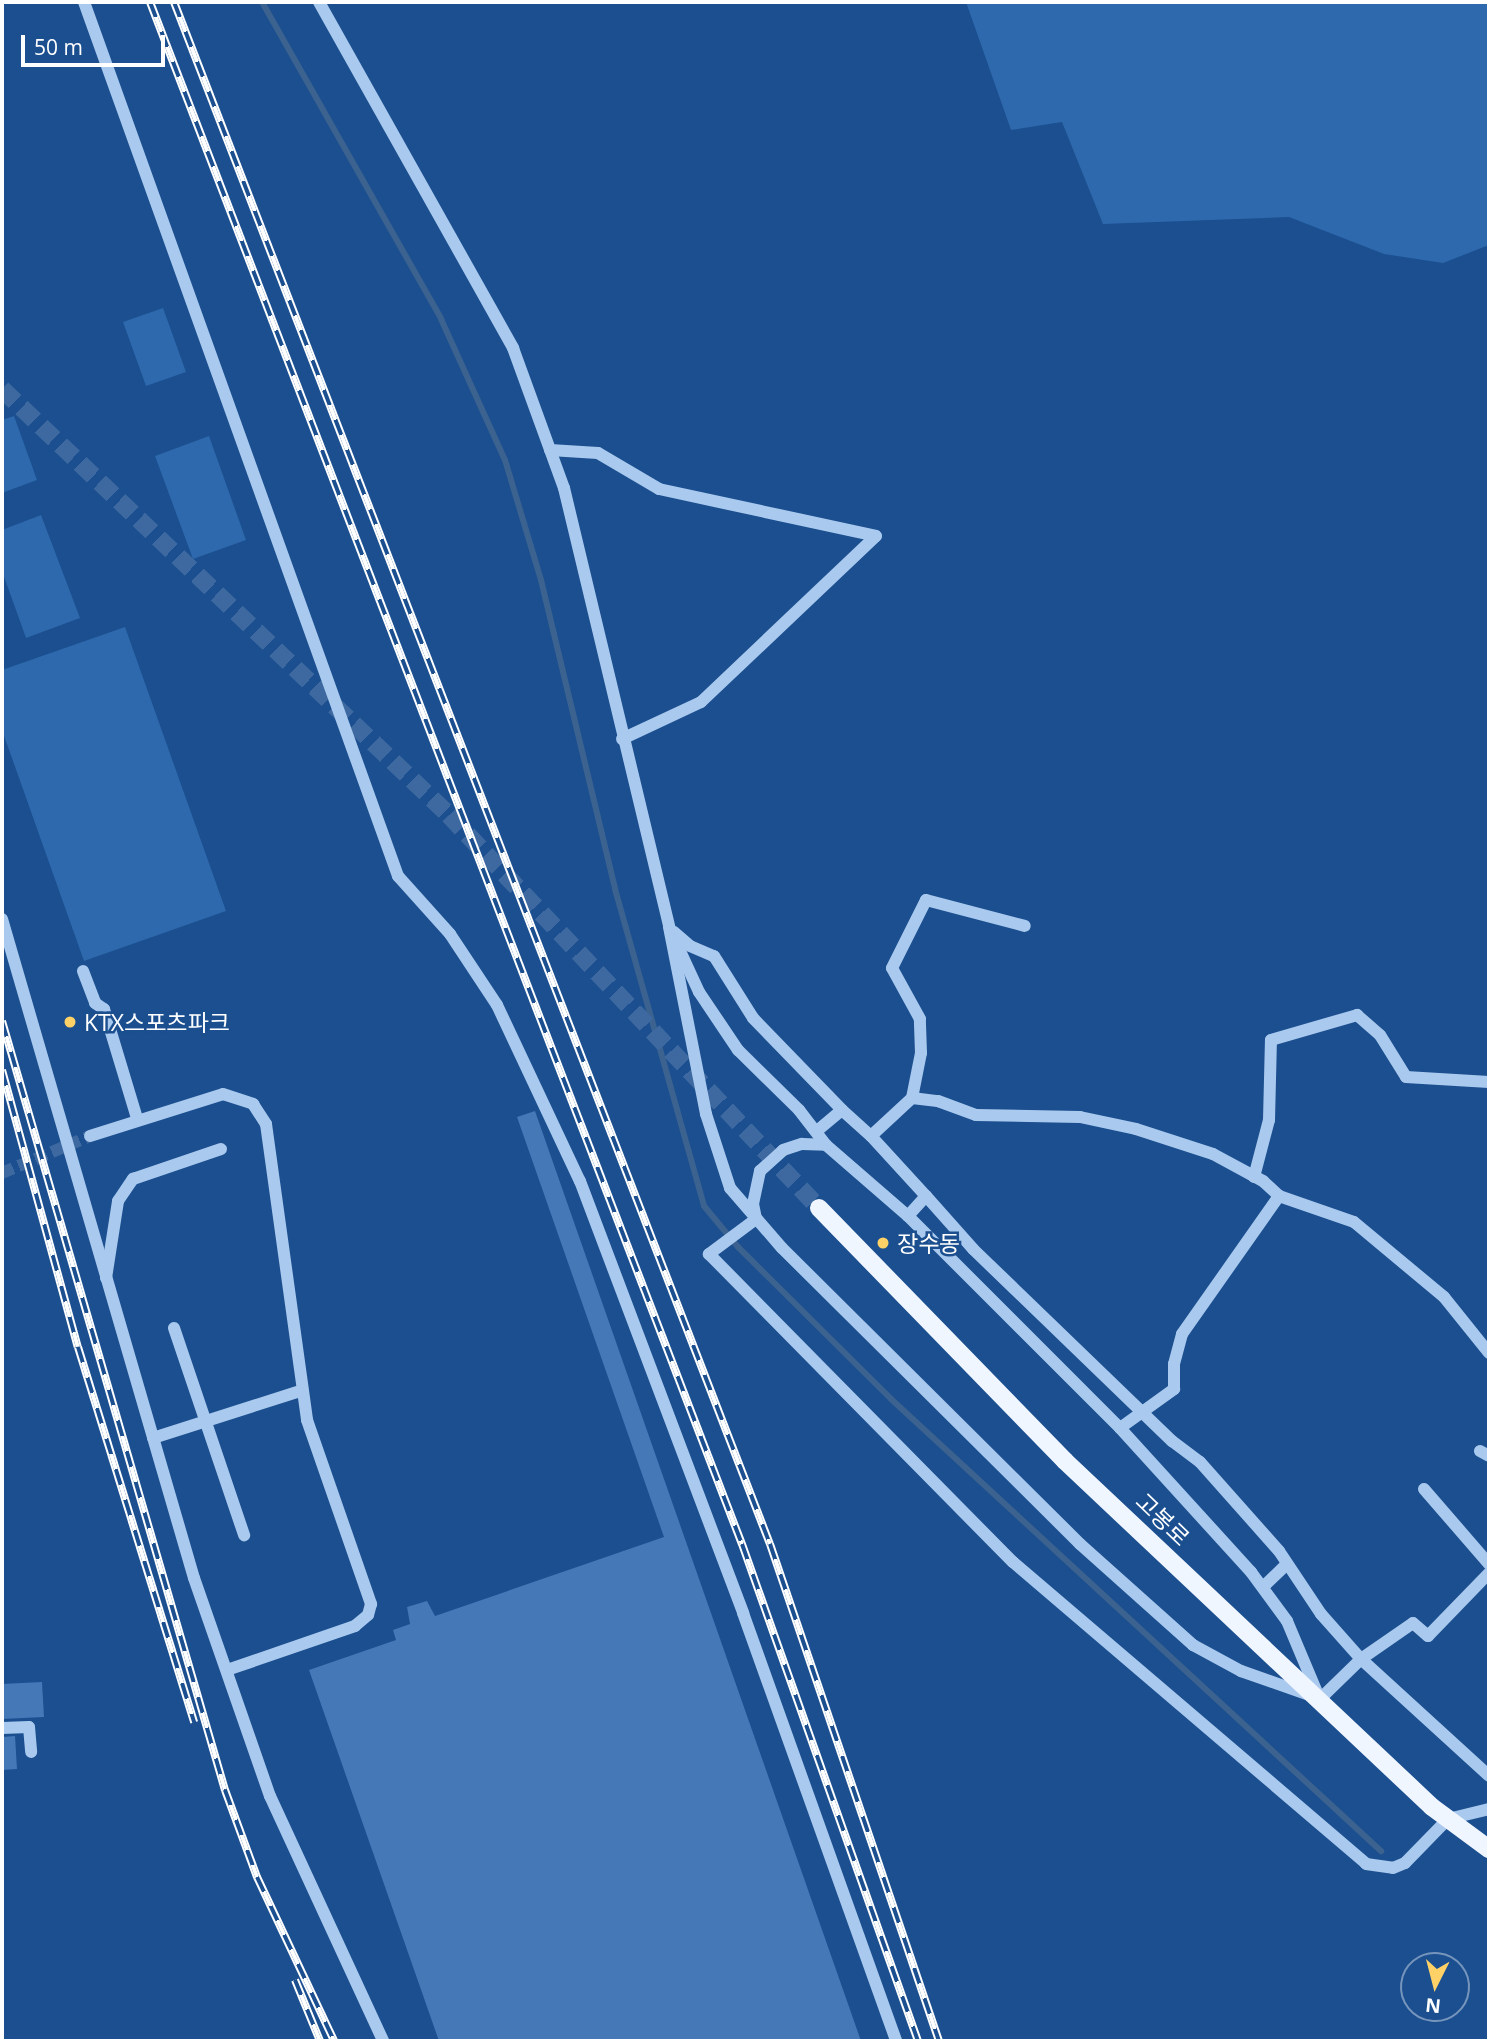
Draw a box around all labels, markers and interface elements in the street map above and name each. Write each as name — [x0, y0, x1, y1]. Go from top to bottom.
scale bar — [24, 21, 168, 65]
text: 50 m — [34, 33, 83, 61]
place label: KTX스포츠파크 — [84, 1008, 230, 1036]
marker: KTX스포츠파크 — [62, 1014, 78, 1030]
place label: 장수동 — [897, 1229, 960, 1257]
marker: 장수동 — [875, 1235, 891, 1251]
street label: 고봉로 — [1131, 1487, 1195, 1551]
north arrow — [1400, 1952, 1470, 2022]
text: N — [1424, 1992, 1442, 2020]

